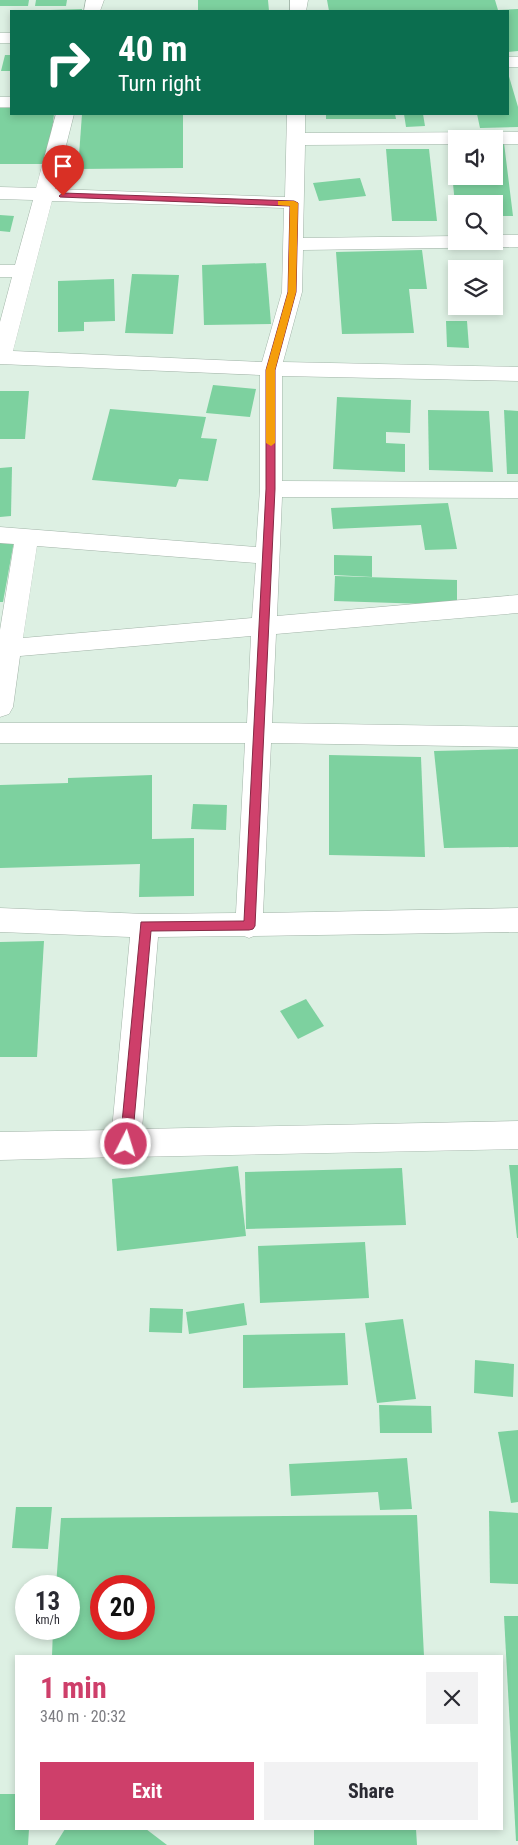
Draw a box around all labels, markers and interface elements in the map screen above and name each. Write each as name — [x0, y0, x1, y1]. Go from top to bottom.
text: 40 m — [118, 29, 187, 70]
icon: right — [35, 30, 100, 95]
text: Turn right — [118, 71, 201, 96]
map controls — [448, 130, 503, 315]
button: sound — [448, 130, 503, 185]
pin — [42, 145, 84, 196]
icon: arrive — [49, 152, 77, 180]
button: search — [448, 195, 503, 250]
button: layers — [448, 260, 503, 315]
position arrow — [99, 1117, 151, 1169]
speed limit sign: 20 — [90, 1575, 155, 1640]
text: 13 — [35, 1587, 60, 1616]
text: km/h — [35, 1613, 60, 1627]
text: 1 min — [40, 1670, 107, 1705]
button: close — [426, 1672, 478, 1724]
text: 340 m · 20:32 — [40, 1707, 126, 1726]
button: Exit — [40, 1762, 254, 1820]
button: Share — [264, 1762, 478, 1820]

